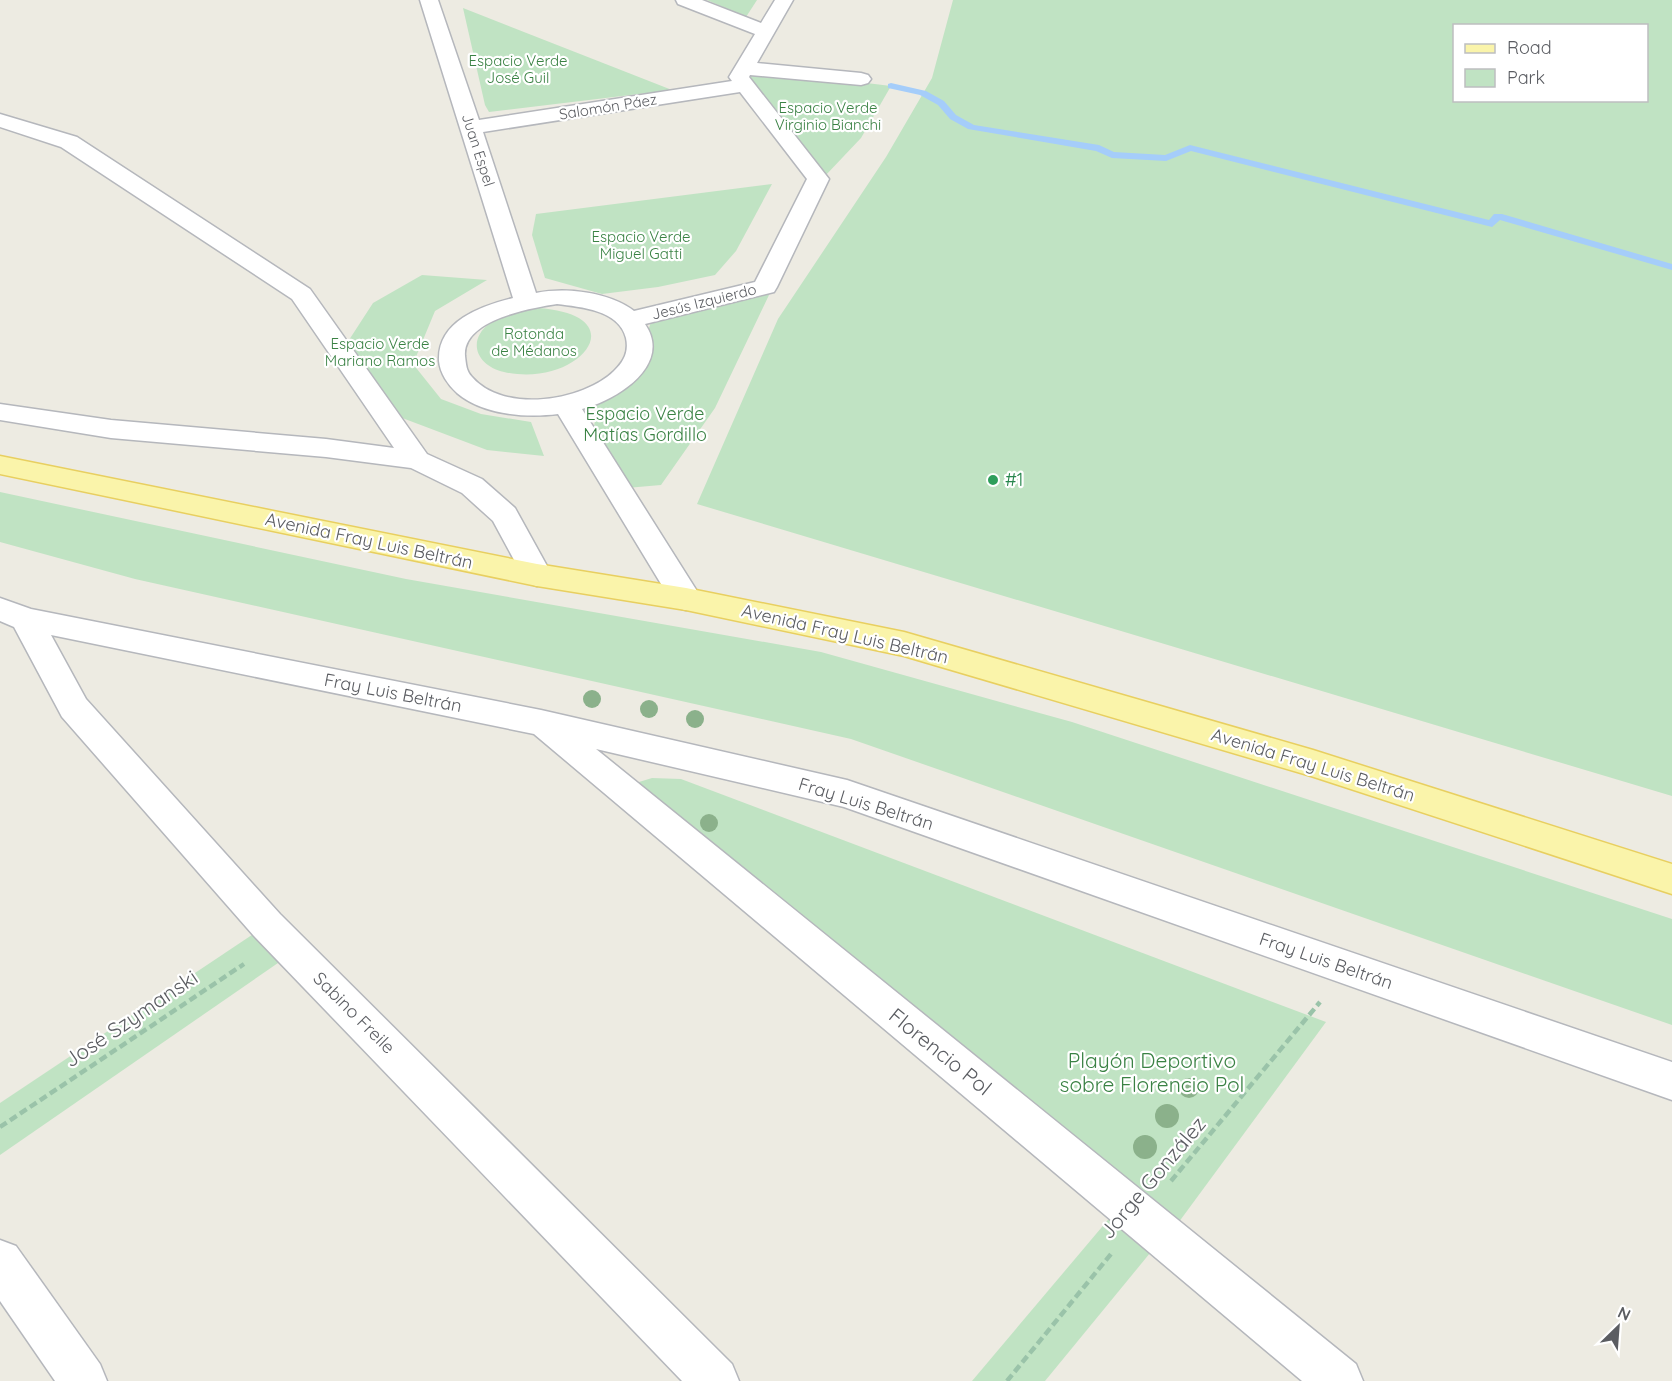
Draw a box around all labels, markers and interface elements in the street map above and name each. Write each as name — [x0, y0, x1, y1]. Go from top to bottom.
legend — [1453, 24, 1648, 102]
text: Road — [1507, 36, 1552, 59]
park label: Espacio Verde José Guil — [469, 51, 568, 87]
text: Park — [1507, 66, 1545, 89]
street label: Salomón Páez — [558, 89, 658, 124]
park label: Espacio Verde Virginio Bianchi — [775, 98, 881, 134]
street label: Juan Espel — [458, 111, 499, 189]
park label: Espacio Verde Miguel Gatti — [592, 227, 691, 263]
street label: Jesús Izquierdo — [649, 279, 758, 324]
park label: Rotonda de Médanos — [491, 324, 577, 360]
park label: Espacio Verde Mariano Ramos — [325, 334, 435, 370]
park label: Espacio Verde Matías Gordillo — [583, 402, 707, 446]
place label: #1 — [1005, 468, 1023, 491]
marker: #1 — [986, 473, 1000, 487]
street label: Avenida Fray Luis Beltrán — [263, 507, 475, 574]
street label: Avenida Fray Luis Beltrán — [739, 599, 951, 669]
street label: Fray Luis Beltrán — [322, 668, 464, 717]
street label: Avenida Fray Luis Beltrán — [1209, 723, 1418, 806]
street label: Fray Luis Beltrán — [796, 772, 936, 835]
street label: Fray Luis Beltrán — [1256, 927, 1396, 994]
street label: José Szymanski — [59, 964, 202, 1072]
street label: Sabino Freile — [309, 967, 400, 1058]
street label: Florencio Pol — [884, 1002, 997, 1100]
park label: Playón Deportivo sobre Florencio Pol — [1060, 1047, 1244, 1097]
street label: Jorge González — [1094, 1111, 1211, 1244]
north arrow — [1588, 1297, 1648, 1357]
text: N — [1615, 1302, 1634, 1325]

